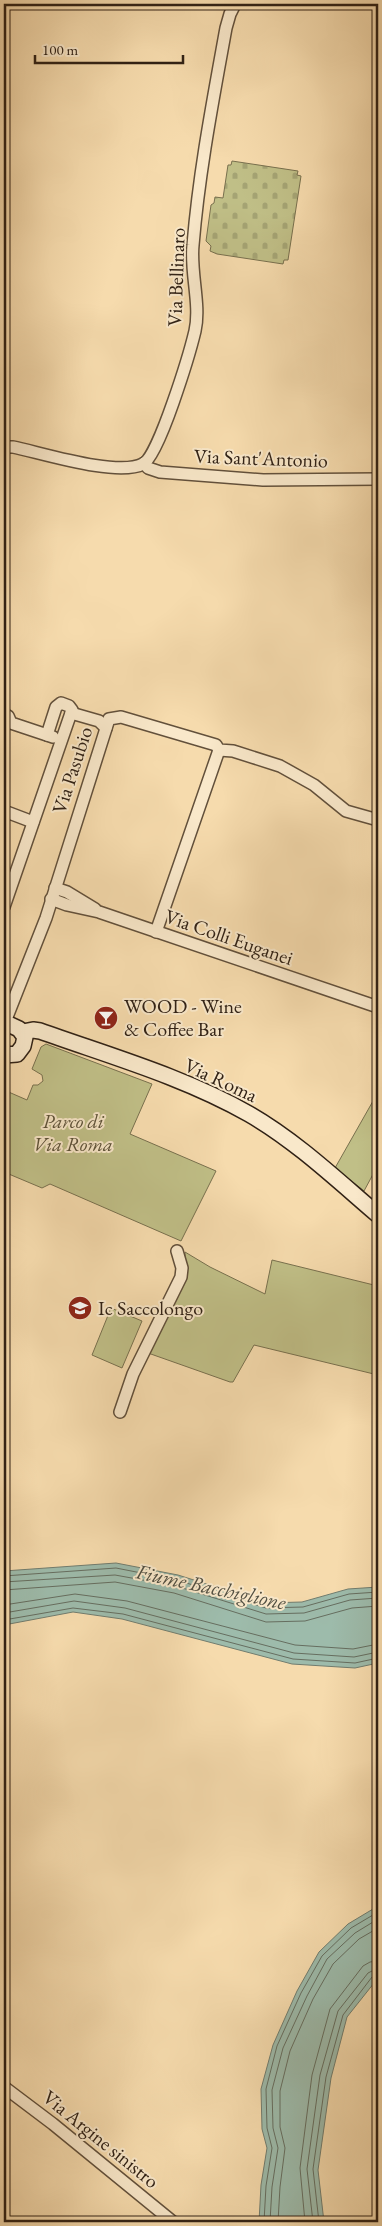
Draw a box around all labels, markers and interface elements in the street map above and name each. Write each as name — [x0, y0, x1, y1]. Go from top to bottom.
scale bar — [35, 32, 182, 64]
text: 100 m — [42, 40, 79, 59]
street label: Via Bellinaro — [161, 227, 191, 327]
street label: Via Sant'Antonio — [194, 443, 329, 473]
street label: Via Pasubio — [46, 723, 98, 817]
street label: Via Colli Euganei — [161, 903, 297, 971]
place label: WOOD - Wine & Coffee Bar — [124, 993, 242, 1042]
bar icon: WOOD - Wine & Coffee Bar — [93, 1005, 119, 1031]
street label: Via Roma — [180, 1052, 262, 1108]
park label: Parco di Via Roma — [33, 1108, 113, 1157]
school or university icon: Ic Saccolongo — [67, 1295, 93, 1321]
place label: Ic Saccolongo — [98, 1295, 203, 1321]
water label: Fiume Bacchiglione — [133, 1557, 289, 1616]
street label: Via Argine sinistro — [37, 2084, 165, 2194]

